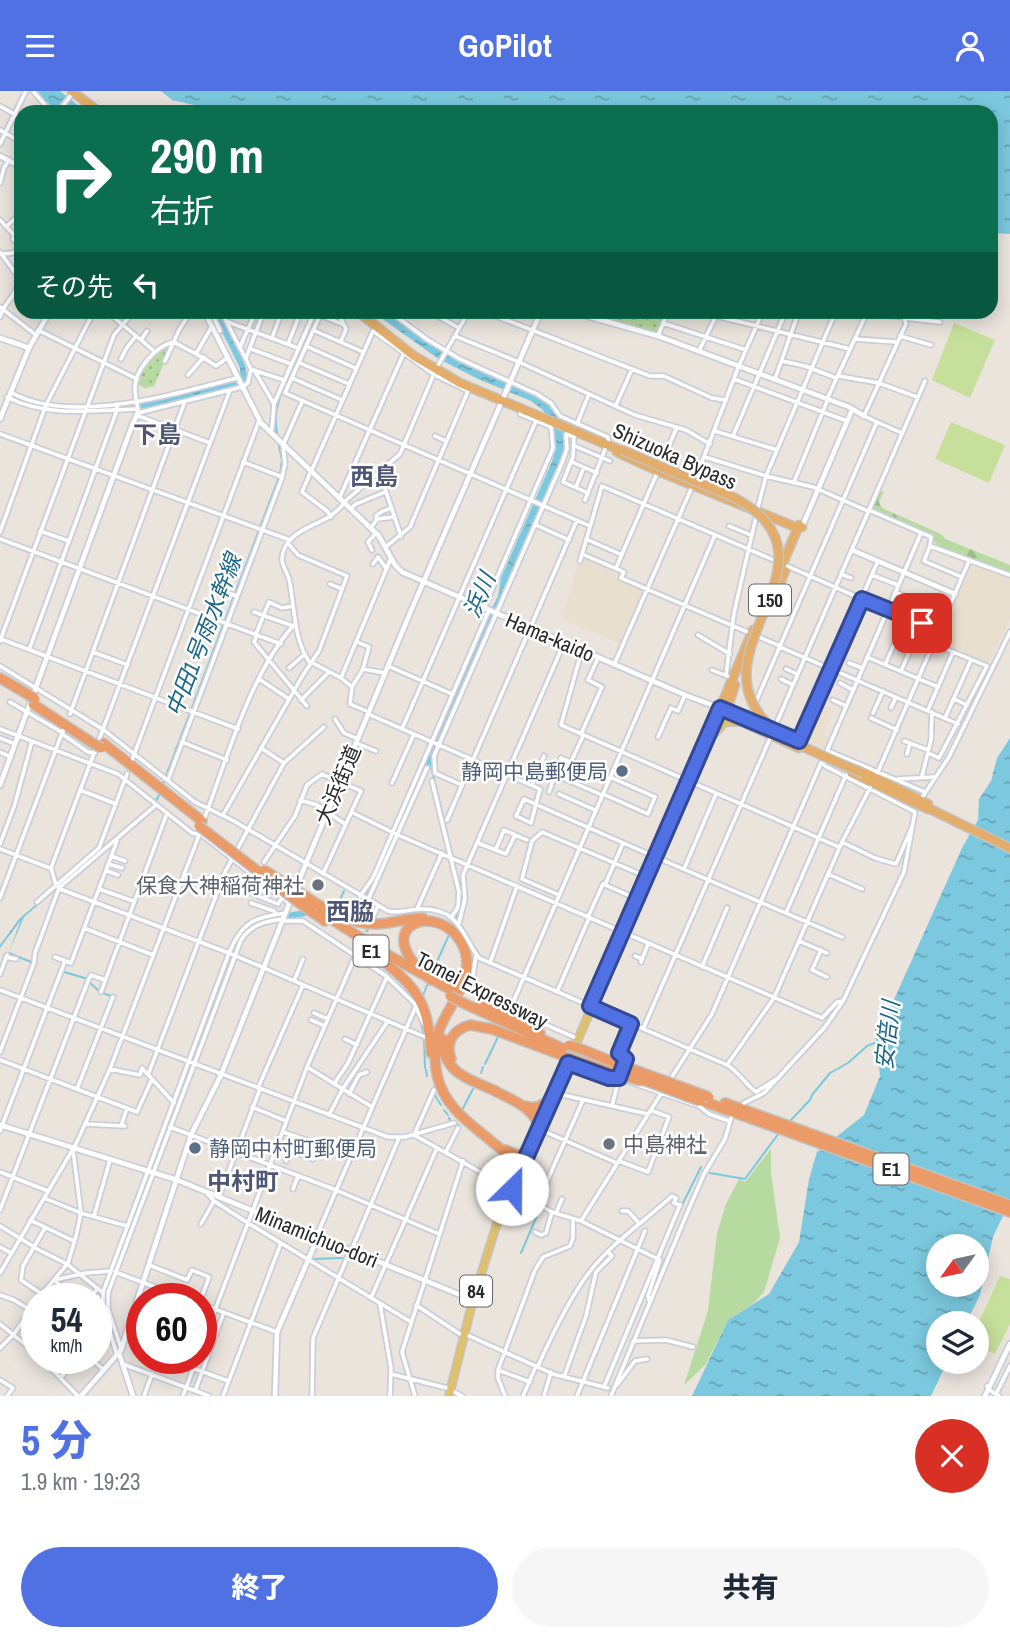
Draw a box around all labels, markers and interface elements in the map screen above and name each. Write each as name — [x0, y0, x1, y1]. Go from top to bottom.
text: GoPilot — [458, 24, 552, 67]
icon: menu — [21, 27, 59, 65]
icon: person — [951, 27, 989, 65]
text: 290 m — [150, 122, 264, 188]
icon: right — [35, 133, 126, 224]
text: 右折 — [150, 189, 214, 232]
icon: left — [127, 266, 165, 304]
text: その先 — [35, 269, 113, 304]
street label: Shizuoka Bypass — [608, 416, 742, 496]
district label: 下島 — [133, 418, 181, 450]
district label: 西島 — [350, 460, 398, 492]
water label: 中田1号雨水幹線 — [158, 547, 249, 721]
water label: 浜川 — [456, 565, 503, 622]
road number: 150 — [749, 585, 791, 615]
pin — [892, 593, 952, 653]
icon: arrive — [903, 604, 941, 642]
street label: Hama-kaido — [501, 605, 599, 669]
street label: 大浜街道 — [308, 741, 368, 829]
place label: 静岡中島郵便局 — [461, 757, 608, 786]
marker: 静岡中島郵便局 — [614, 763, 630, 779]
place label: 保食大神稲荷神社 — [136, 871, 304, 900]
marker: 保食大神稲荷神社 — [310, 877, 326, 893]
district label: 西脇 — [326, 895, 374, 927]
road number: E1 — [354, 936, 388, 967]
street label: Tomei Expressway — [411, 944, 553, 1036]
water label: 安倍川 — [868, 996, 906, 1071]
place label: 中島神社 — [623, 1130, 707, 1159]
place label: 静岡中村町郵便局 — [209, 1134, 377, 1163]
marker: 中島神社 — [601, 1136, 617, 1152]
marker: 静岡中村町郵便局 — [187, 1140, 203, 1156]
position arrow — [475, 1152, 549, 1226]
road number: E1 — [874, 1153, 908, 1185]
district label: 中村町 — [207, 1165, 279, 1197]
street label: Minamichuo-dori — [251, 1199, 383, 1275]
north arrow — [926, 1234, 989, 1297]
map controls — [926, 1234, 989, 1374]
road number: 84 — [460, 1275, 492, 1307]
speed limit sign: 60 — [126, 1283, 217, 1374]
text: 54 — [51, 1296, 82, 1343]
button: layers — [926, 1311, 989, 1374]
text: km/h — [51, 1333, 83, 1358]
text: 5 分 — [21, 1412, 92, 1468]
button: close — [915, 1419, 989, 1493]
text: 1.9 km · 19:23 — [21, 1466, 141, 1497]
button: 終了 — [21, 1547, 498, 1627]
button: 共有 — [512, 1547, 989, 1627]

